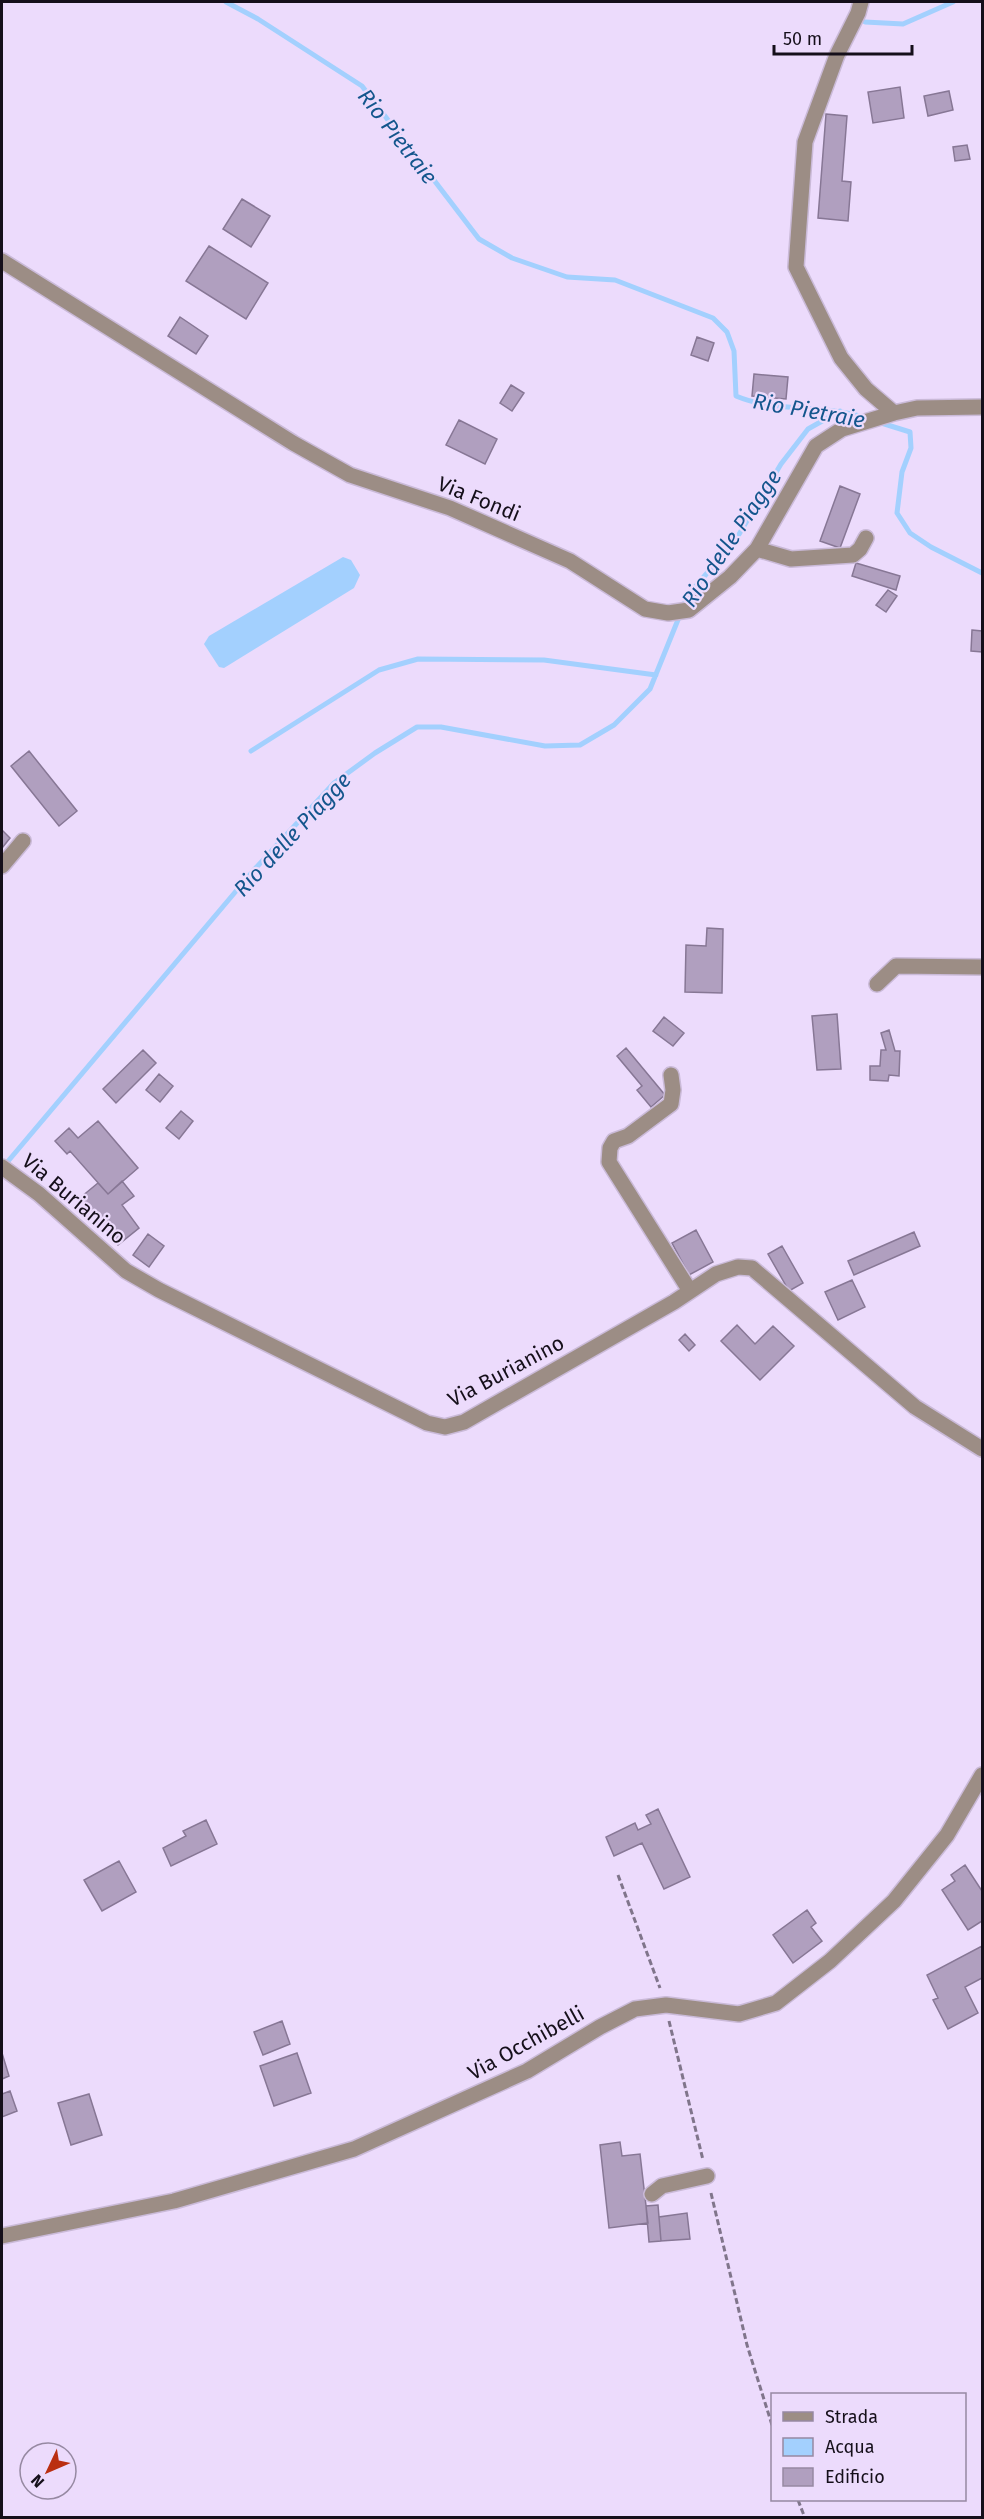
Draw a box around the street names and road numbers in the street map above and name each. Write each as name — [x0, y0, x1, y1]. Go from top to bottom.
street label: Via Fondi — [434, 471, 524, 527]
street label: Via Burianino — [17, 1148, 131, 1250]
street label: Via Burianino — [443, 1330, 569, 1412]
street label: Via Occhibelli — [463, 2000, 589, 2086]

